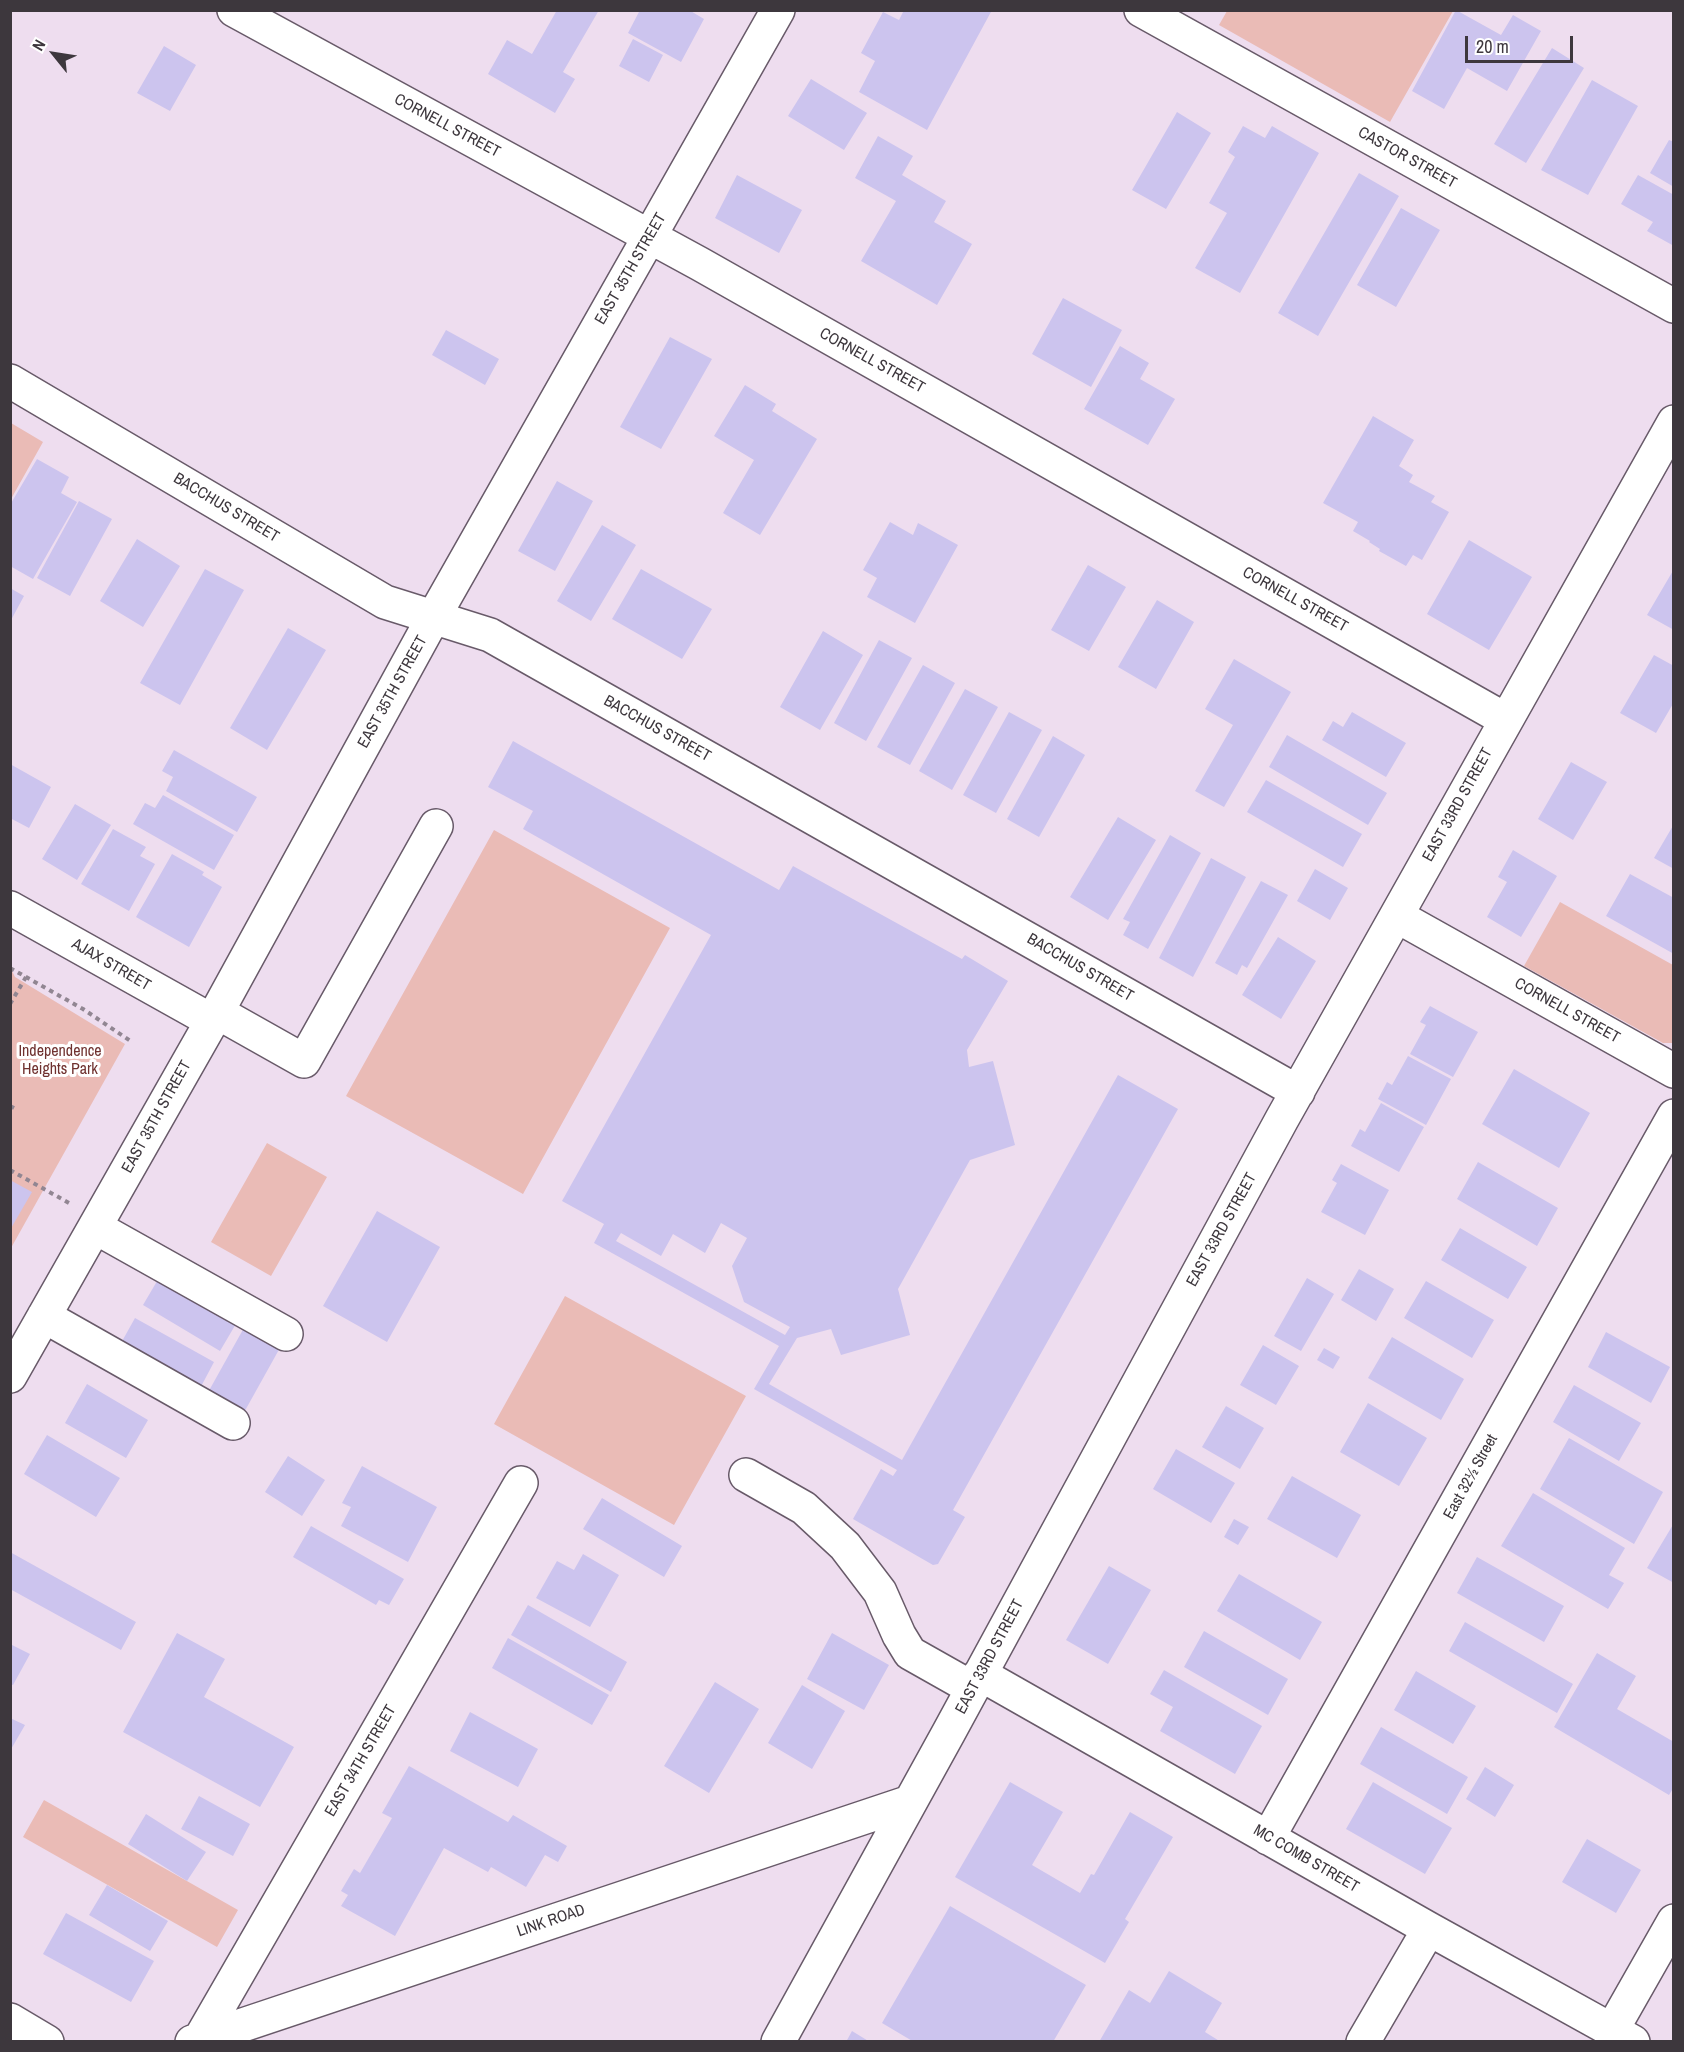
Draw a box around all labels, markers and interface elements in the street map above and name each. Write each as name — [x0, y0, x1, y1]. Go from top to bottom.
north arrow — [24, 24, 84, 84]
scale bar — [1468, 24, 1576, 62]
text: 20 m — [1476, 34, 1509, 59]
text: N — [27, 35, 50, 55]
street label: CORNELL STREET — [391, 90, 503, 162]
street label: CASTOR STREET — [1354, 123, 1460, 193]
street label: EAST 35TH STREET — [591, 210, 671, 328]
street label: CORNELL STREET — [816, 324, 928, 398]
street label: BACCHUS STREET — [170, 469, 282, 547]
street label: CORNELL STREET — [1239, 563, 1351, 637]
street label: EAST 35TH STREET — [354, 633, 432, 751]
street label: BACCHUS STREET — [600, 692, 714, 766]
street label: EAST 33RD STREET — [1419, 745, 1497, 865]
street label: BACCHUS STREET — [1023, 930, 1137, 1006]
street label: AJAX STREET — [68, 935, 154, 995]
street label: CORNELL STREET — [1511, 974, 1623, 1048]
park label: Independence Heights Park — [18, 1042, 102, 1080]
street label: EAST 35TH STREET — [118, 1058, 196, 1176]
street label: EAST 33RD STREET — [1183, 1170, 1261, 1290]
street label: East 32½ Street — [1440, 1431, 1502, 1523]
street label: EAST 33RD STREET — [952, 1596, 1028, 1718]
street label: EAST 34TH STREET — [321, 1702, 401, 1820]
street label: MC COMB STREET — [1250, 1821, 1362, 1897]
street label: LINK ROAD — [514, 1900, 588, 1942]

